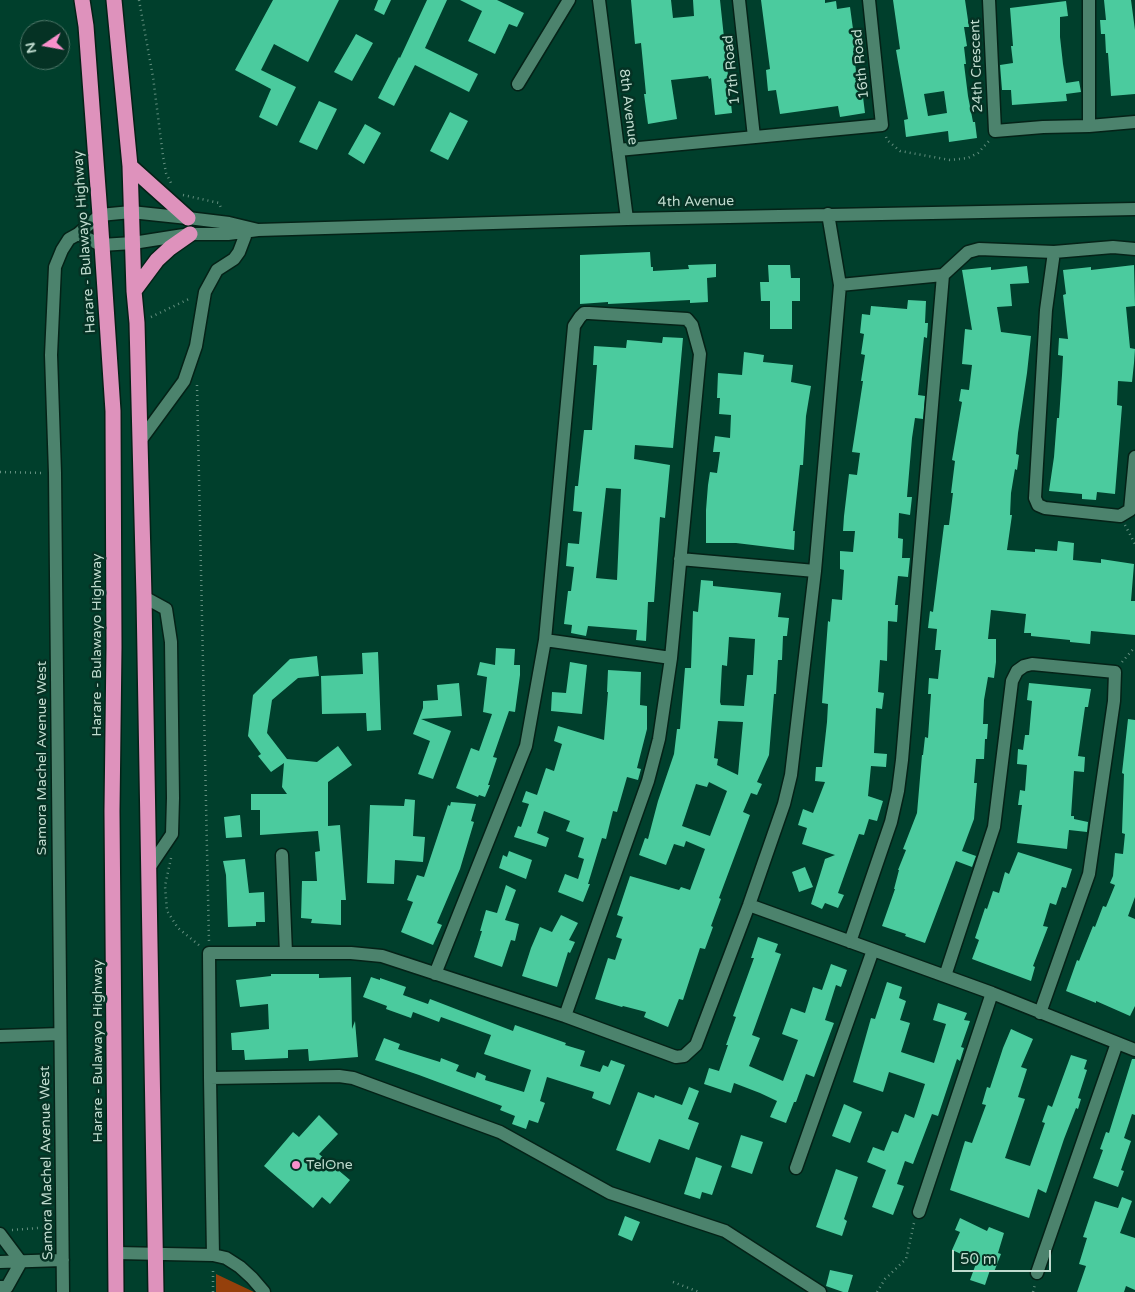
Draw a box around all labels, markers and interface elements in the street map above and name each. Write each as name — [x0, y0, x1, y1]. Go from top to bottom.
street label: 24th Crescent — [967, 19, 987, 113]
north arrow — [20, 20, 70, 70]
street label: 16th Road — [849, 28, 873, 100]
street label: 17th Road — [720, 34, 744, 106]
text: N — [21, 41, 40, 55]
street label: 8th Avenue — [615, 68, 641, 146]
street label: Harare - Bulawayo Highway — [70, 150, 100, 334]
street label: 4th Avenue — [658, 193, 734, 211]
street label: Harare - Bulawayo Highway — [89, 554, 105, 736]
street label: Samora Machel Avenue West — [34, 661, 50, 855]
street label: Harare - Bulawayo Highway — [90, 960, 106, 1142]
street label: Samora Machel Avenue West — [37, 1066, 57, 1260]
place label: TelOne — [306, 1157, 353, 1173]
marker: TelOne — [290, 1159, 302, 1171]
scale bar — [955, 1240, 1054, 1272]
text: 50 m — [960, 1250, 997, 1268]

